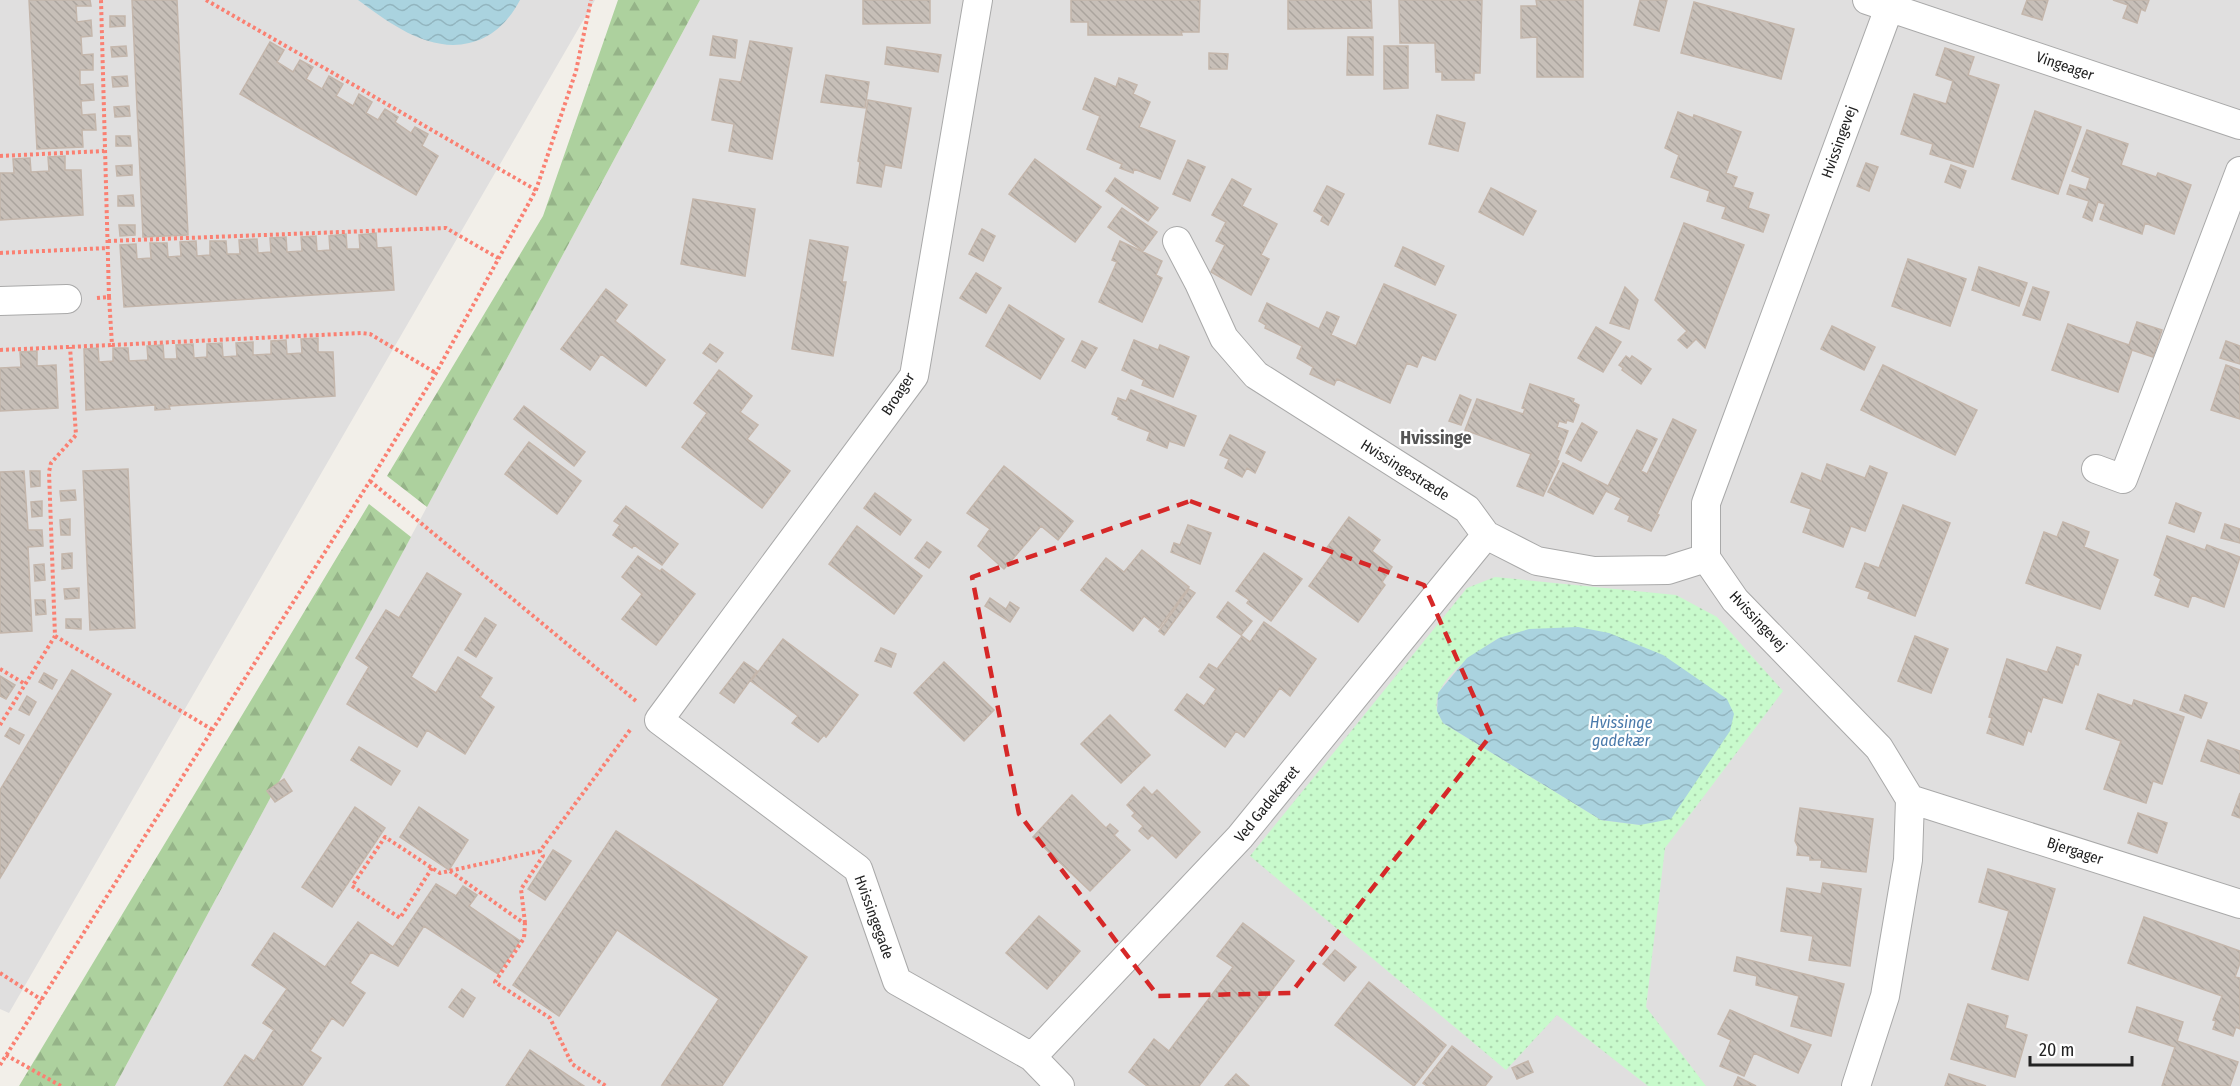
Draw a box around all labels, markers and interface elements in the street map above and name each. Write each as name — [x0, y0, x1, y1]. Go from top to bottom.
street label: Vingeager — [2034, 48, 2097, 85]
street label: Hvissingevej — [1818, 103, 1860, 181]
street label: Broager — [878, 369, 919, 419]
district label: Hvissinge — [1400, 427, 1472, 449]
street label: Hvissingestræde — [1357, 436, 1453, 504]
street label: Hvissingevej — [1726, 587, 1790, 655]
water label: Hvissinge gadekær — [1590, 713, 1653, 750]
street label: Ved Gadekæret — [1231, 762, 1303, 846]
street label: Bjergager — [2045, 834, 2106, 869]
street label: Hvissingegade — [851, 873, 897, 961]
scale bar — [2030, 1029, 2132, 1067]
text: 20 m — [2039, 1039, 2074, 1061]

